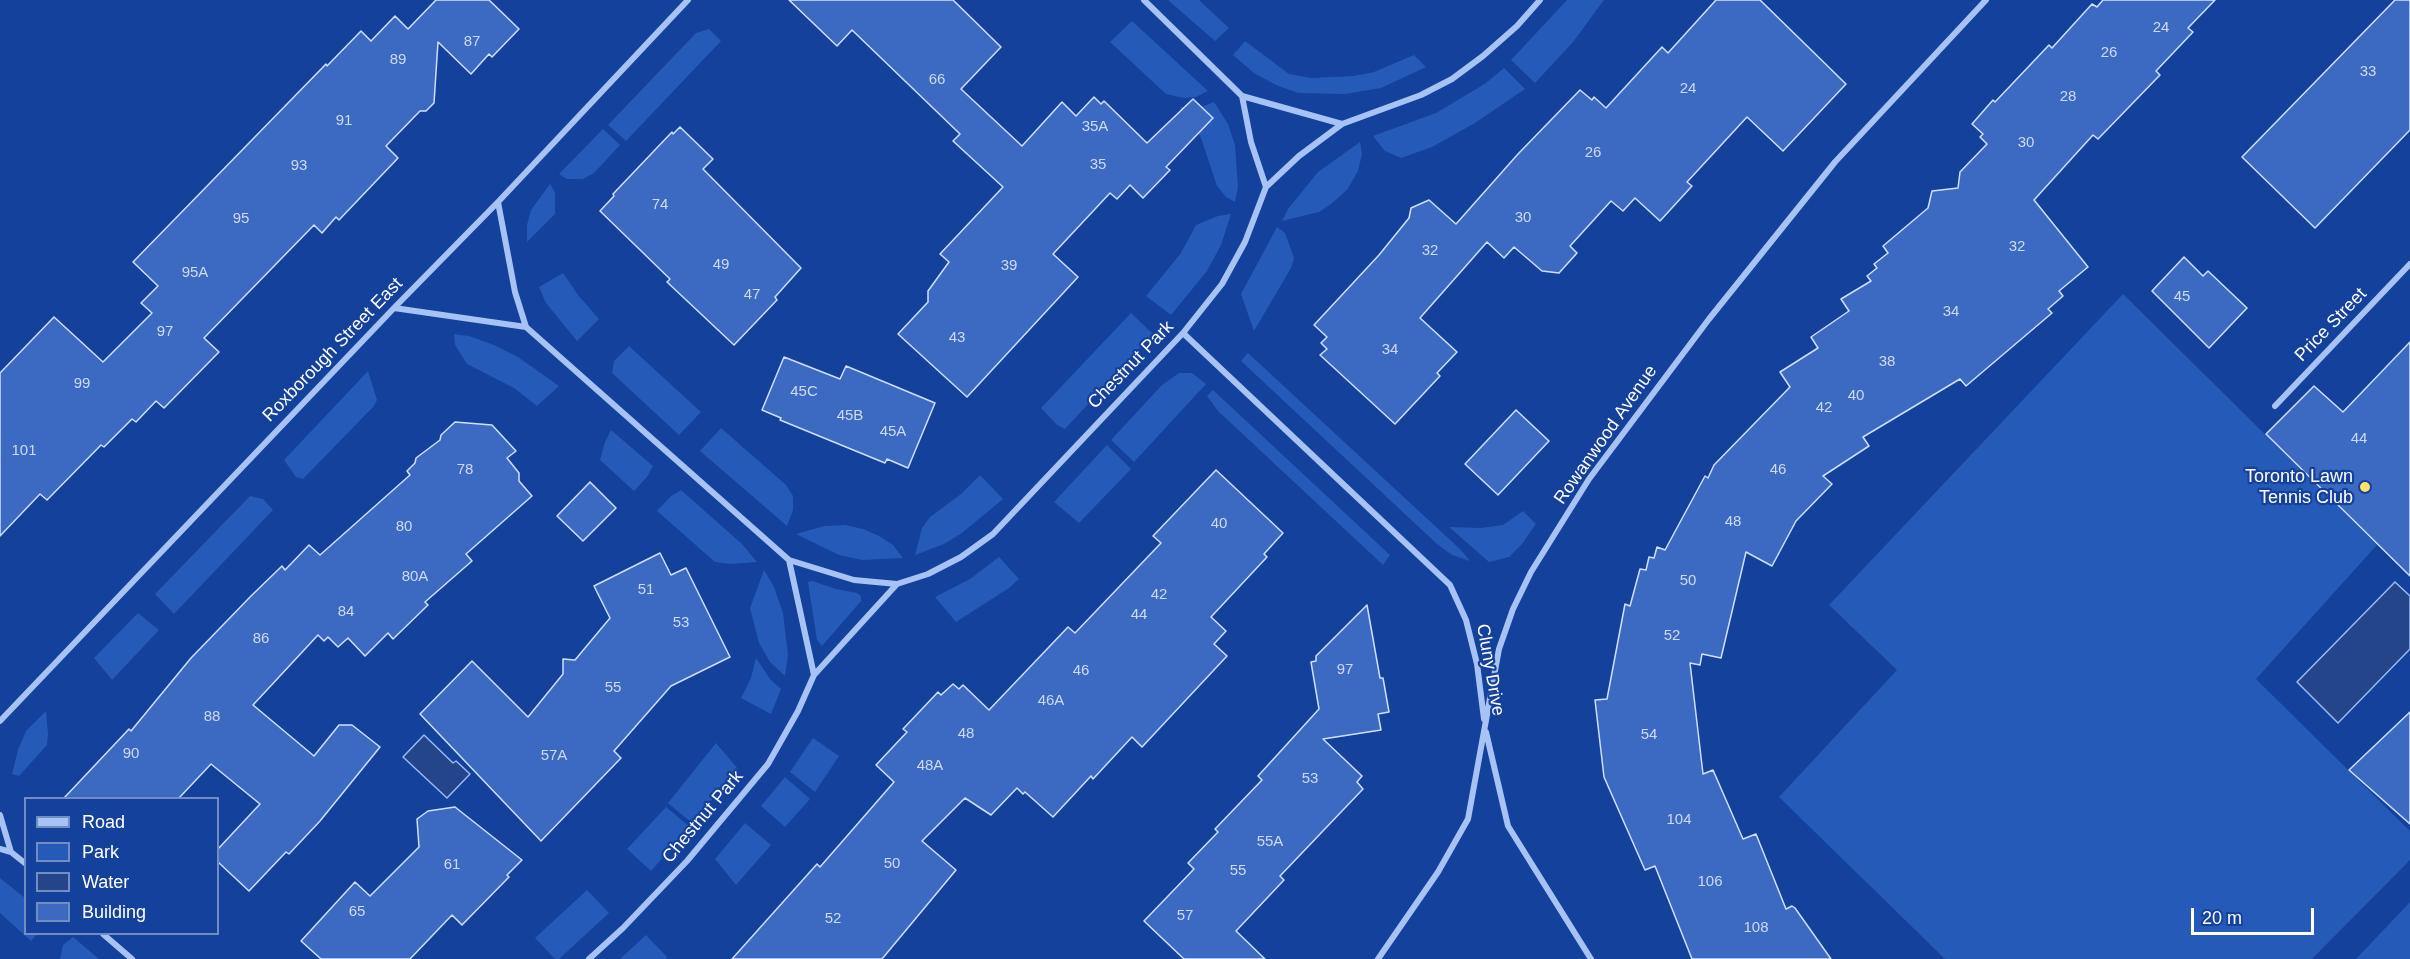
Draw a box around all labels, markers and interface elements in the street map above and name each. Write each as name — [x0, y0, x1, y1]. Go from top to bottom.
house number: 24 — [2153, 19, 2169, 37]
house number: 87 — [464, 33, 480, 51]
house number: 26 — [2101, 44, 2117, 62]
house number: 89 — [390, 51, 406, 69]
house number: 33 — [2360, 63, 2376, 81]
house number: 66 — [929, 71, 945, 89]
house number: 24 — [1680, 80, 1696, 98]
house number: 28 — [2060, 88, 2076, 106]
house number: 91 — [336, 112, 352, 130]
house number: 35A — [1082, 118, 1108, 136]
house number: 30 — [2018, 134, 2034, 152]
house number: 26 — [1585, 144, 1601, 162]
house number: 35 — [1090, 156, 1106, 174]
house number: 93 — [291, 157, 307, 175]
house number: 74 — [652, 196, 668, 214]
house number: 30 — [1515, 209, 1531, 227]
house number: 95 — [233, 210, 249, 228]
house number: 32 — [2009, 238, 2025, 256]
house number: 32 — [1422, 242, 1438, 260]
house number: 49 — [713, 256, 729, 274]
house number: 39 — [1001, 257, 1017, 275]
house number: 95A — [182, 264, 208, 282]
street label: Roxborough Street East — [259, 273, 407, 427]
street label: Price Street — [2291, 284, 2371, 366]
house number: 47 — [744, 286, 760, 304]
house number: 45 — [2174, 288, 2190, 306]
house number: 34 — [1943, 303, 1959, 321]
street label: Chestnut Park — [1084, 316, 1178, 414]
house number: 97 — [157, 323, 173, 341]
house number: 43 — [949, 329, 965, 347]
house number: 34 — [1382, 341, 1398, 359]
house number: 38 — [1879, 353, 1895, 371]
street label: Rowanwood Avenue — [1550, 361, 1662, 509]
house number: 99 — [74, 375, 90, 393]
house number: 45C — [790, 383, 818, 401]
house number: 40 — [1848, 387, 1864, 405]
house number: 42 — [1816, 399, 1832, 417]
house number: 45B — [837, 407, 863, 425]
house number: 45A — [880, 423, 906, 441]
house number: 44 — [2351, 430, 2367, 448]
house number: 101 — [11, 442, 37, 460]
house number: 78 — [457, 461, 473, 479]
house number: 46 — [1770, 461, 1786, 479]
place label: Toronto Lawn Tennis Club — [2245, 466, 2353, 508]
marker: Toronto Lawn Tennis Club — [2358, 480, 2372, 494]
house number: 48 — [1725, 513, 1741, 531]
house number: 40 — [1211, 515, 1227, 533]
house number: 80 — [396, 518, 412, 536]
house number: 80A — [402, 568, 428, 586]
house number: 50 — [1680, 572, 1696, 590]
house number: 51 — [638, 581, 654, 599]
house number: 42 — [1151, 586, 1167, 604]
house number: 84 — [338, 603, 354, 621]
house number: 44 — [1131, 606, 1147, 624]
house number: 53 — [673, 614, 689, 632]
street label: Cluny Drive — [1471, 622, 1509, 718]
house number: 52 — [1664, 627, 1680, 645]
house number: 86 — [253, 630, 269, 648]
house number: 97 — [1337, 661, 1353, 679]
house number: 46 — [1073, 662, 1089, 680]
house number: 55 — [605, 679, 621, 697]
house number: 46A — [1038, 692, 1064, 710]
house number: 88 — [204, 708, 220, 726]
house number: 48 — [958, 725, 974, 743]
house number: 54 — [1641, 726, 1657, 744]
house number: 90 — [123, 745, 139, 763]
house number: 57A — [541, 747, 567, 765]
house number: 48A — [917, 757, 943, 775]
street label: Chestnut Park — [658, 766, 748, 868]
house number: 53 — [1302, 770, 1318, 788]
legend — [24, 797, 219, 935]
house number: 104 — [1666, 811, 1692, 829]
text: Road — [82, 812, 125, 832]
house number: 55A — [1257, 833, 1283, 851]
text: Park — [82, 842, 119, 862]
house number: 50 — [884, 855, 900, 873]
house number: 61 — [444, 856, 460, 874]
house number: 55 — [1230, 862, 1246, 880]
text: Water — [82, 872, 129, 892]
house number: 106 — [1697, 873, 1723, 891]
scale bar — [2194, 896, 2317, 934]
text: Building — [82, 902, 146, 922]
house number: 65 — [349, 903, 365, 921]
house number: 57 — [1177, 907, 1193, 925]
text: 20 m — [2202, 908, 2242, 928]
house number: 52 — [825, 910, 841, 928]
house number: 108 — [1743, 919, 1769, 937]

